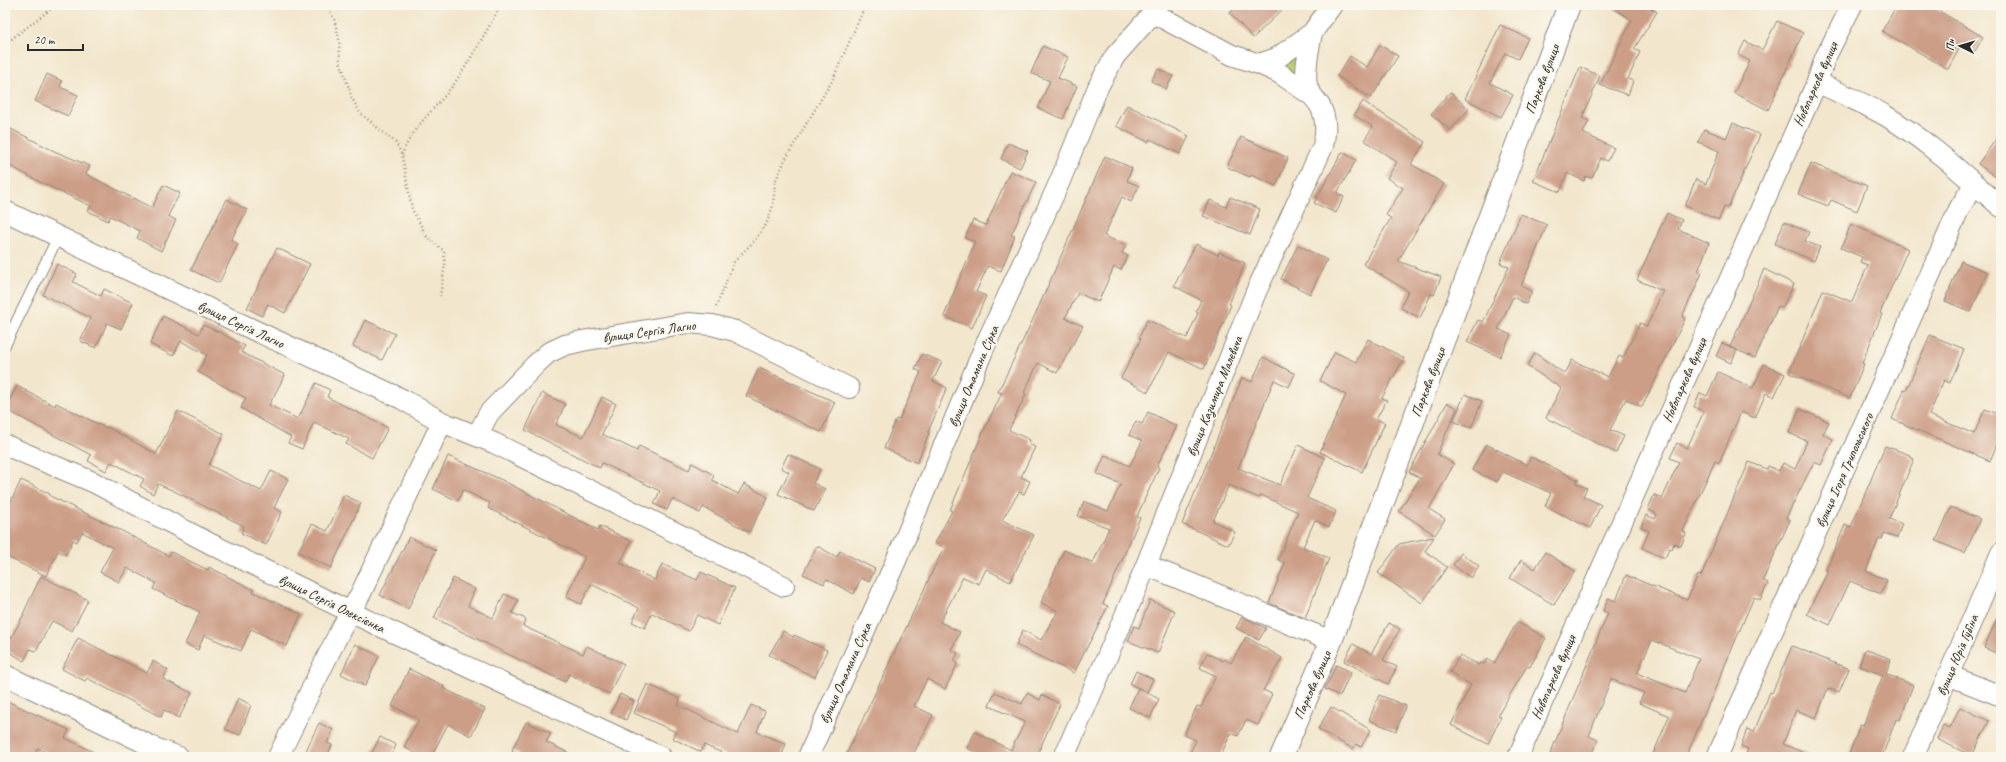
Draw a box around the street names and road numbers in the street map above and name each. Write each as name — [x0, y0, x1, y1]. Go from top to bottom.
street label: Новопаркова вулиця — [1789, 38, 1842, 129]
street label: Паркова вулиця — [1521, 41, 1564, 116]
street label: вулиця Сергія Лагно — [195, 297, 288, 352]
street label: вулиця Сергія Лагно — [602, 316, 697, 346]
street label: вулиця Отамана Сірка — [944, 322, 1003, 429]
street label: вулиця Казимира Малевича — [1183, 332, 1247, 459]
street label: Новопаркова вулиця — [1658, 334, 1711, 425]
street label: Паркова вулиця — [1407, 344, 1450, 419]
street label: вулиця Ігоря Трипольського — [1812, 410, 1878, 530]
street label: вулиця Сергія Олексієнка — [276, 570, 388, 637]
street label: вулиця Юрія Губіна — [1933, 611, 1983, 698]
street label: вулиця Отамана Сірка — [816, 619, 876, 726]
street label: Новопаркова вулиця — [1527, 631, 1580, 722]
street label: Паркова вулиця — [1290, 647, 1336, 722]

